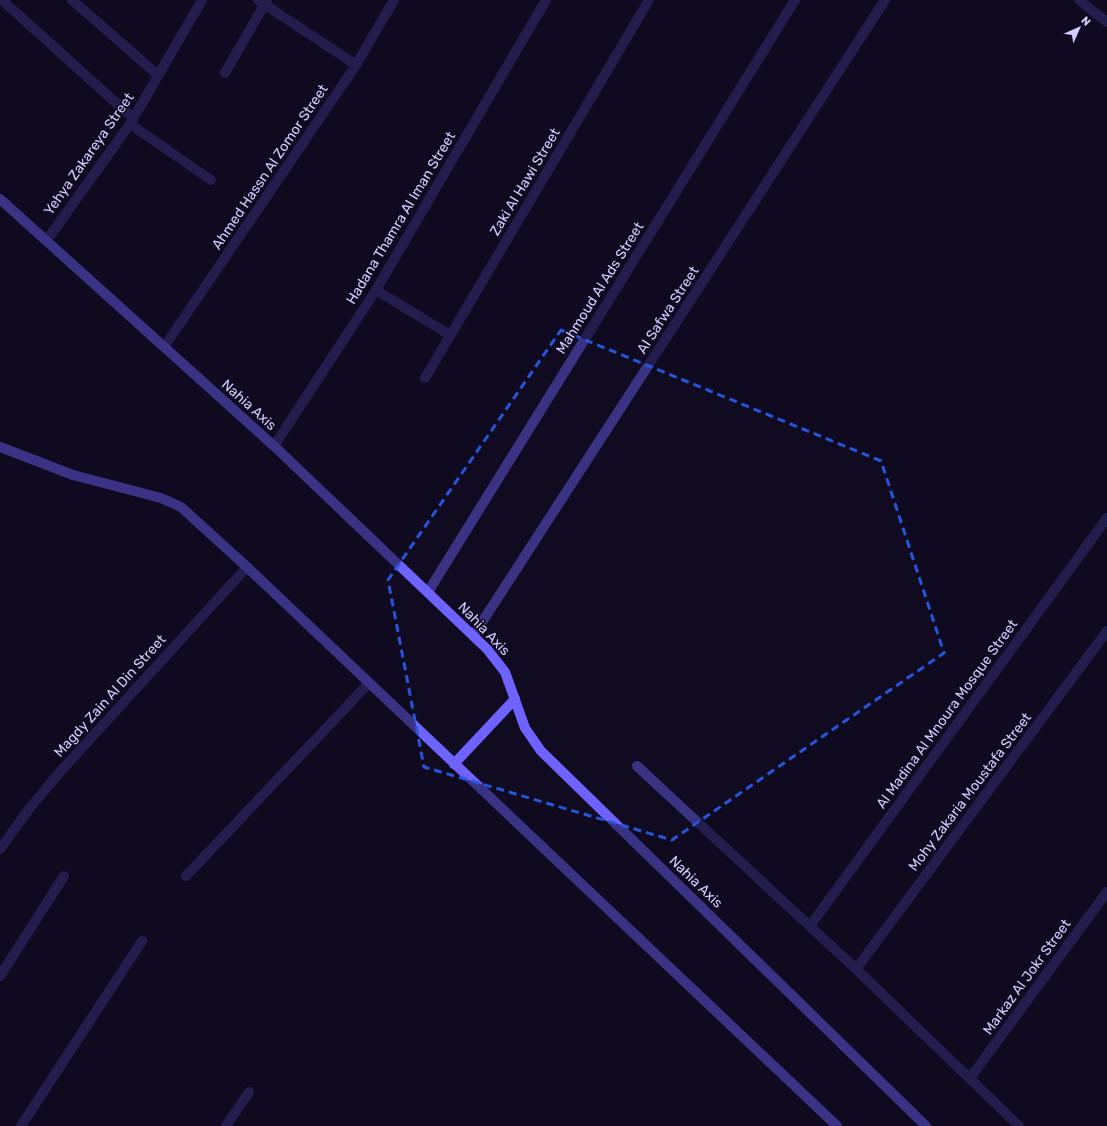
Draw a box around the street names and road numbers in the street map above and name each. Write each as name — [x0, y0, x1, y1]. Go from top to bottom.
street label: Ahmed Hassn Al Zomor Street — [208, 81, 332, 253]
street label: Yehya Zakareya Street — [40, 89, 138, 218]
street label: Zaki Al Hawi Street — [486, 125, 564, 239]
street label: Hadana Thamra Al Iman Street — [343, 128, 460, 307]
street label: Mahmoud Al Ads Street — [552, 219, 648, 357]
street label: Al Safwa Street — [633, 263, 703, 357]
street label: Nahia Axis — [218, 376, 280, 434]
street label: Nahia Axis — [454, 599, 514, 659]
street label: Al Madina Al Mnoura Mosque Street — [873, 616, 1022, 812]
street label: Magdy Zain Al Din Street — [50, 631, 170, 761]
street label: Mohy Zakaria Moustafa Street — [905, 709, 1035, 875]
street label: Nahia Axis — [666, 852, 726, 912]
street label: Markaz Al Jokr Street — [979, 916, 1075, 1038]

